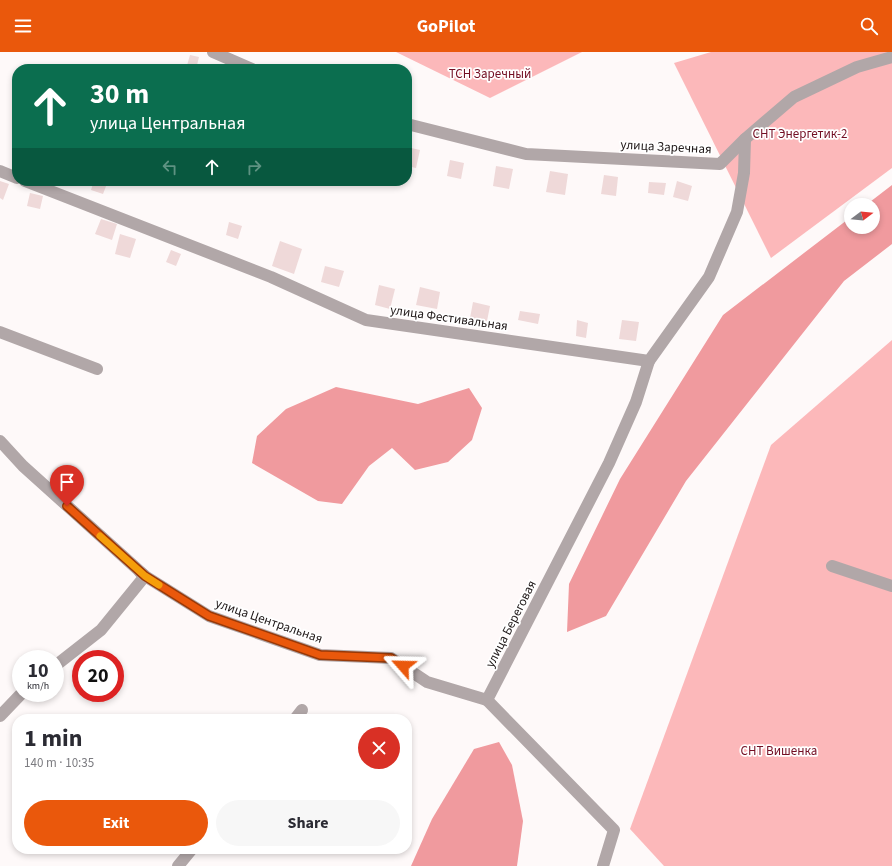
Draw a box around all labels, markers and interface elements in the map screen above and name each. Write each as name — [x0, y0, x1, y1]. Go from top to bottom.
text: GoPilot — [417, 14, 475, 39]
icon: menu — [12, 15, 34, 37]
icon: search — [858, 15, 880, 37]
park label: ТСН Заречный — [449, 65, 531, 83]
text: 30 m — [90, 74, 149, 114]
icon: ahead — [24, 80, 76, 132]
text: улица Центральная — [90, 111, 245, 136]
park label: СНТ Энергетик-2 — [753, 125, 847, 143]
street label: улица Заречная — [620, 136, 712, 158]
icon: left — [159, 156, 181, 178]
icon: ahead — [201, 156, 223, 178]
icon: right — [243, 156, 265, 178]
north arrow — [844, 198, 880, 234]
map controls — [844, 198, 880, 234]
street label: улица Фестивальная — [389, 301, 509, 335]
pin — [50, 465, 84, 506]
icon: arrive — [56, 471, 78, 493]
street label: улица Береговая — [481, 577, 541, 671]
street label: улица Центральная — [213, 594, 325, 648]
position arrow — [382, 645, 424, 687]
speed limit sign: 20 — [72, 650, 124, 702]
text: 10 — [27, 657, 49, 685]
text: km/h — [27, 679, 49, 693]
text: 1 min — [24, 721, 82, 756]
button: close — [358, 727, 400, 769]
park label: СНТ Вишенка — [741, 742, 817, 760]
text: 140 m · 10:35 — [24, 754, 94, 772]
button: Exit — [24, 800, 208, 846]
button: Share — [216, 800, 400, 846]

